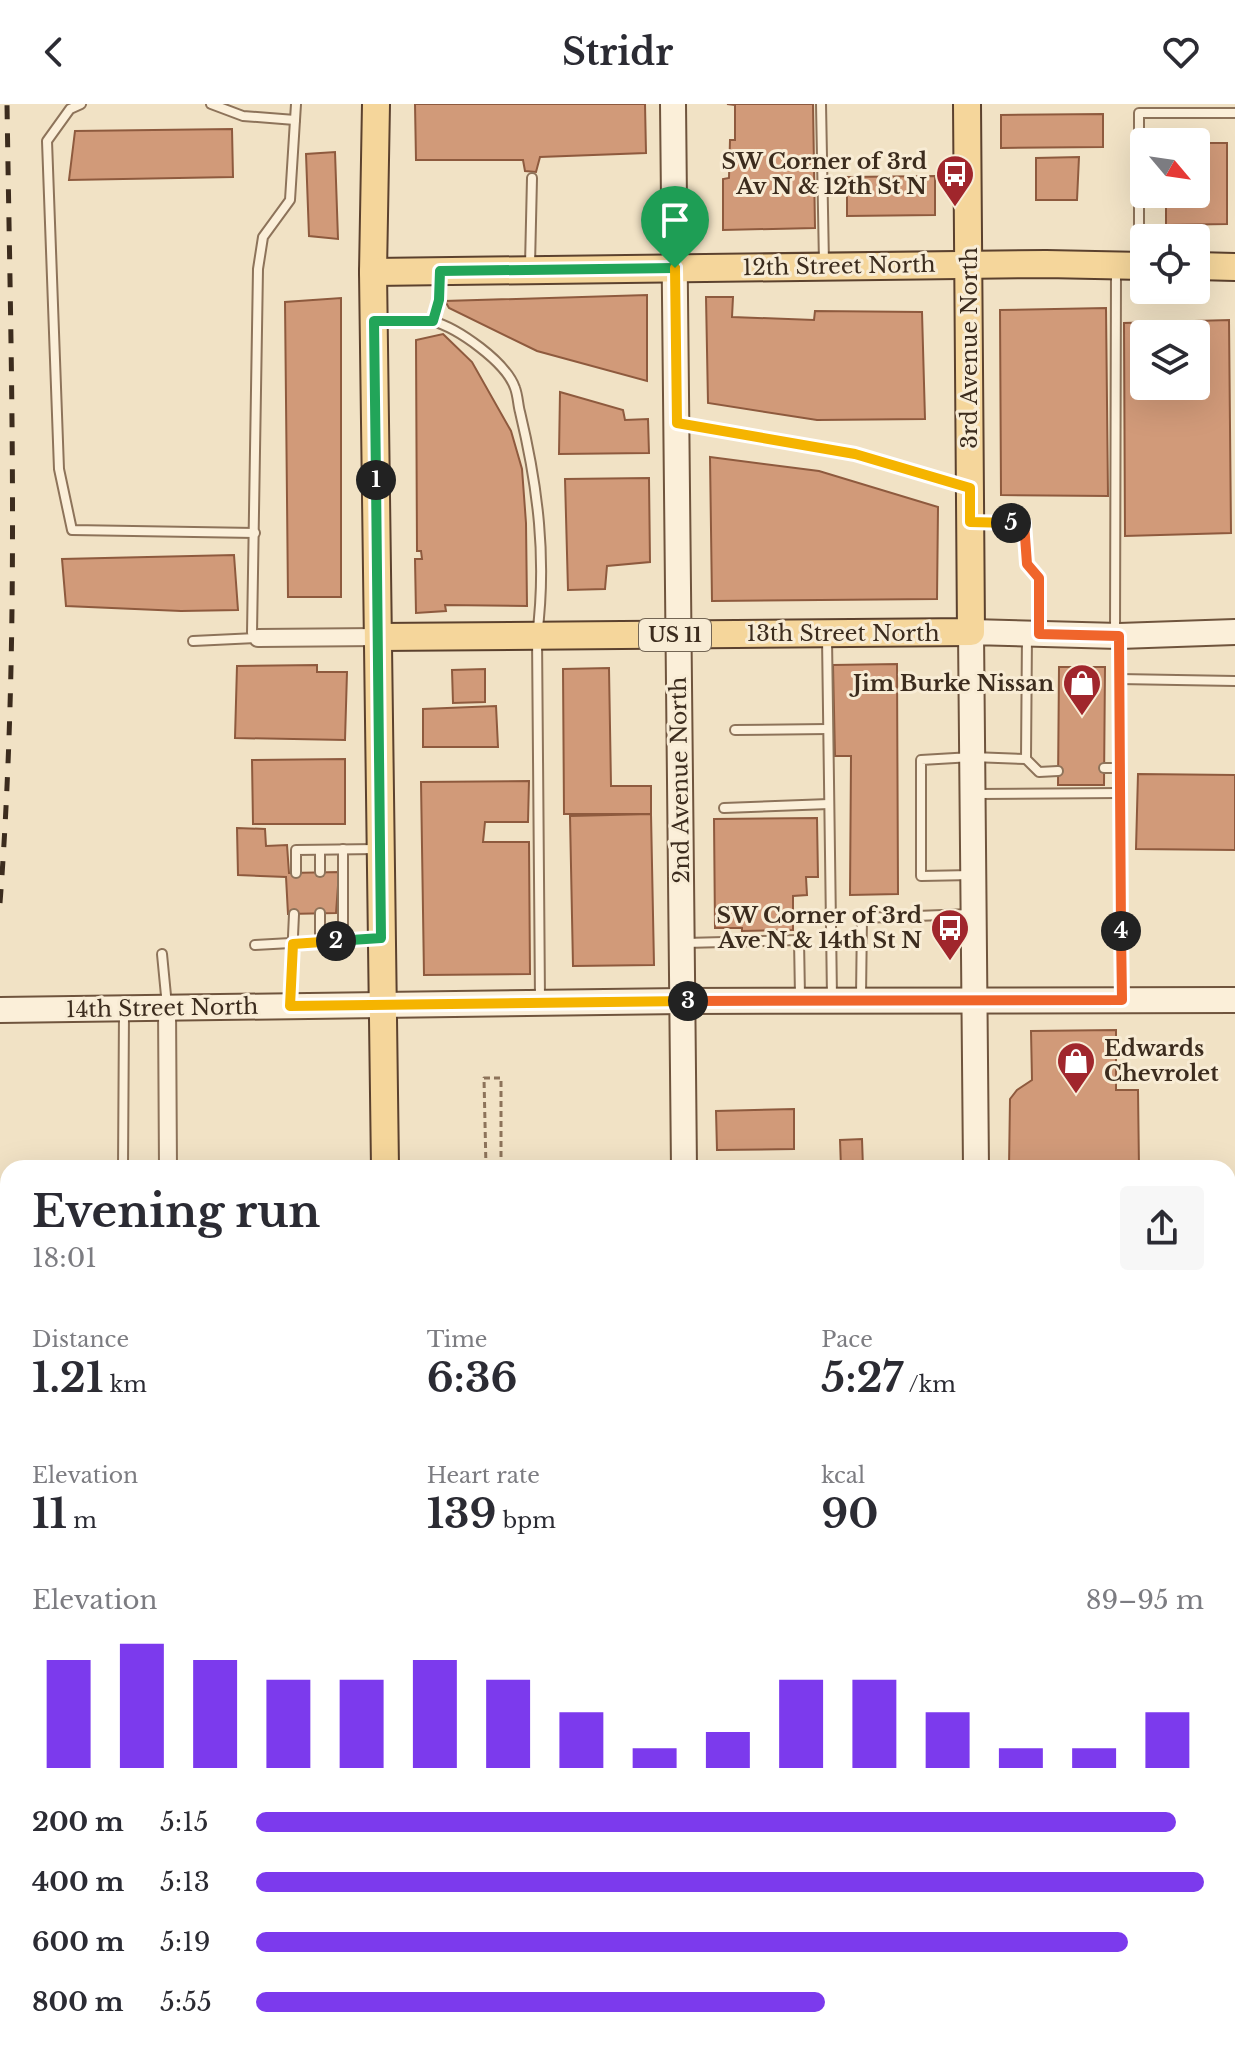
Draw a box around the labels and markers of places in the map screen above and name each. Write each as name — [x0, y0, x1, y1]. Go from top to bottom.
place label: SW Corner of 3rd Av N & 12th St N — [722, 148, 927, 200]
bus stop icon: SW Corner of 3rd Av N & 12th St N — [934, 153, 976, 208]
pin — [641, 186, 709, 268]
pin: 1 — [356, 460, 396, 500]
pin: 5 — [991, 503, 1031, 543]
shop icon: Jim Burke Nissan — [1061, 662, 1103, 717]
place label: Jim Burke Nissan — [849, 670, 1054, 697]
place label: SW Corner of 3rd Ave N & 14th St N — [717, 902, 922, 954]
bus stop icon: SW Corner of 3rd Ave N & 14th St N — [929, 907, 971, 962]
pin: 4 — [1101, 911, 1141, 951]
pin: 2 — [316, 921, 356, 961]
pin: 3 — [668, 981, 708, 1021]
place label: Edwards Chevrolet — [1104, 1035, 1219, 1087]
shop icon: Edwards Chevrolet — [1055, 1040, 1097, 1095]

